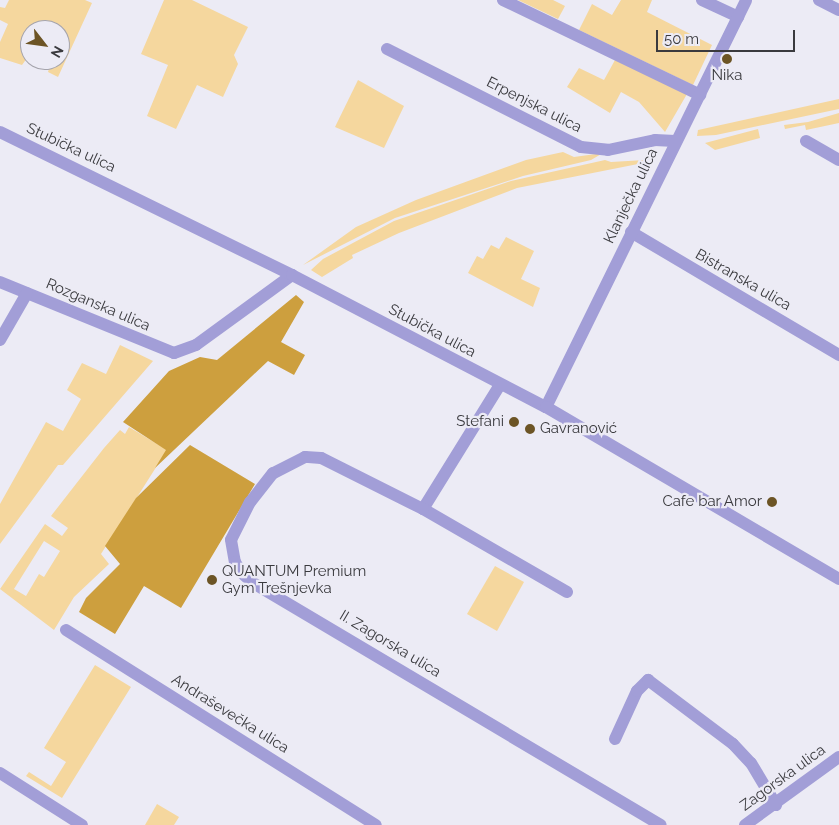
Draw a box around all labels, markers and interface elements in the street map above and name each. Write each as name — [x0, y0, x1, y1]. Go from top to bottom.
north arrow — [20, 20, 70, 70]
scale bar — [659, 20, 798, 52]
text: 50 m — [664, 30, 699, 48]
text: N — [48, 43, 67, 61]
marker: Nika — [721, 53, 733, 65]
place label: Nika — [712, 67, 742, 85]
street label: Erpenjska ulica — [483, 73, 585, 137]
street label: Stubička ulica — [24, 120, 118, 176]
street label: Klanječka ulica — [600, 145, 662, 247]
street label: Bistranska ulica — [692, 245, 794, 315]
street label: Rozganska ulica — [43, 275, 153, 335]
street label: Stubička ulica — [385, 300, 479, 362]
place label: Stefani — [456, 413, 504, 431]
marker: Stefani — [508, 416, 520, 428]
place label: Gavranović — [540, 420, 617, 438]
marker: Gavranović — [524, 423, 536, 435]
place label: Cafe bar Amor — [662, 493, 762, 511]
marker: Cafe bar Amor — [766, 496, 778, 508]
place label: QUANTUM Premium Gym Trešnjevka — [222, 562, 366, 597]
marker: QUANTUM Premium Gym Trešnjevka — [206, 574, 218, 586]
street label: II. Zagorska ulica — [336, 607, 444, 681]
street label: Andraševečka ulica — [168, 671, 292, 757]
street label: Zagorska ulica — [737, 741, 829, 815]

